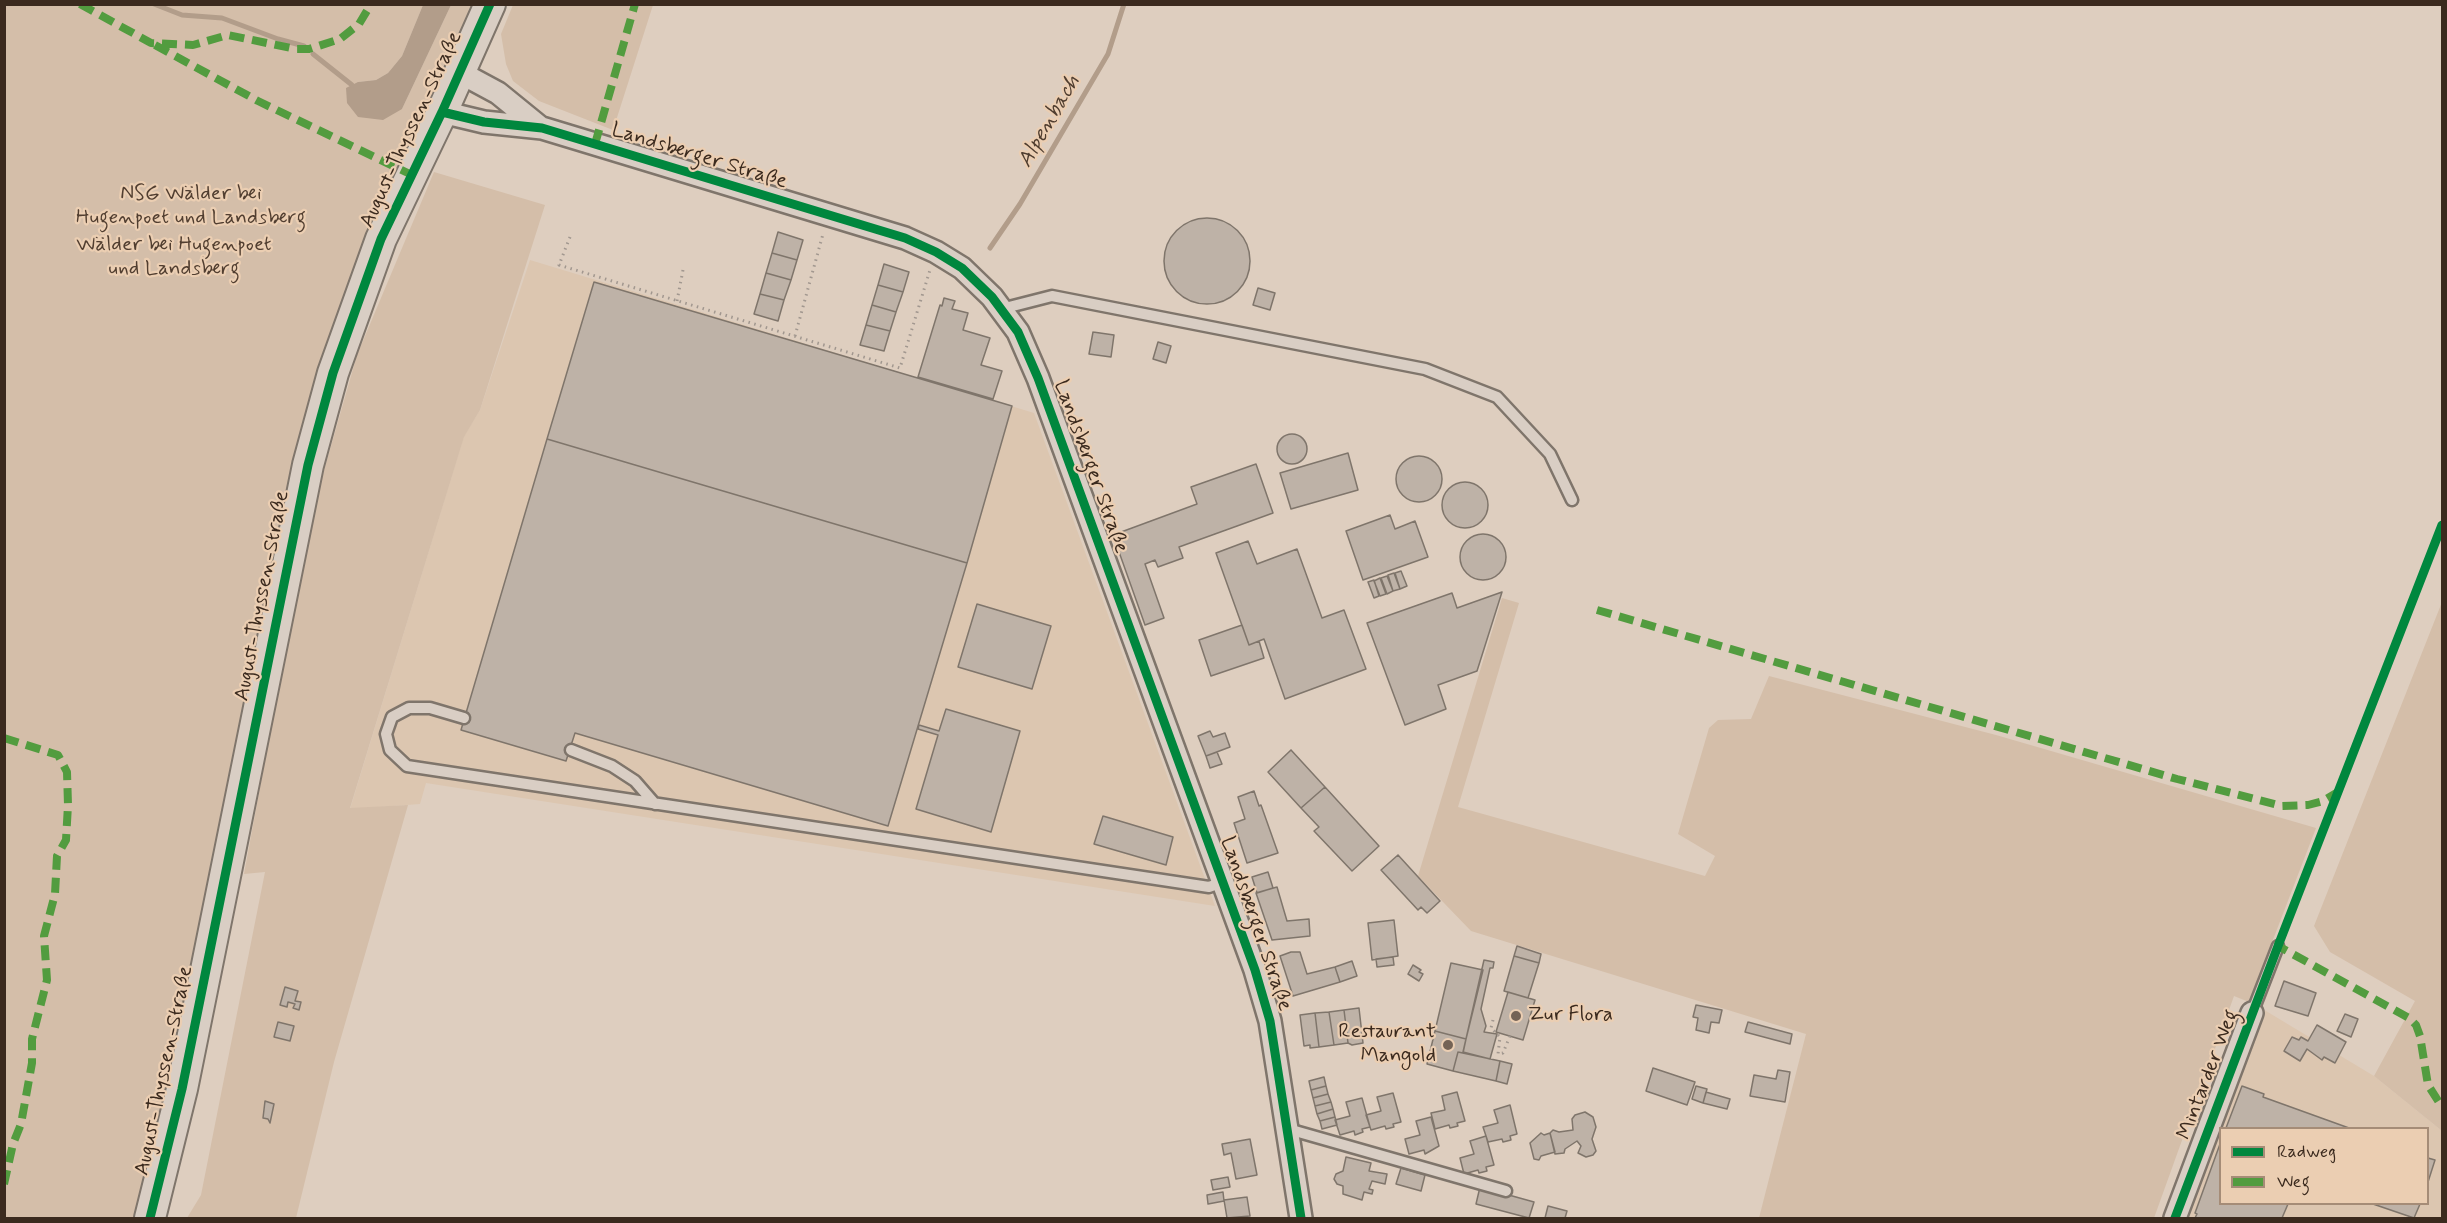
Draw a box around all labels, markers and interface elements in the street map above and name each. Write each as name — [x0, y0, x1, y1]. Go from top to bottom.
street label: August-Thyssen-Straße — [355, 28, 469, 232]
water label: Alpenbach — [1013, 71, 1087, 173]
street label: Landsberger Straße — [608, 118, 790, 196]
park label: NSG Wälder bei Hugenpoet und Landsberg — [76, 182, 306, 232]
park label: Wälder bei Hugenpoet und Landsberg — [76, 233, 272, 283]
street label: Landsberger Straße — [1047, 377, 1133, 557]
street label: August-Thyssen-Straße — [230, 489, 296, 703]
street label: Landsberger Straße — [1213, 834, 1297, 1014]
street label: August-Thyssen-Straße — [130, 964, 200, 1178]
place label: Zur Flora — [1528, 1003, 1613, 1029]
street label: Mintarder Weg — [2173, 1006, 2245, 1144]
marker: Zur Flora — [1509, 1009, 1523, 1023]
place label: Restaurant Mangold — [1338, 1020, 1436, 1070]
marker: Restaurant Mangold — [1441, 1038, 1455, 1052]
legend — [2219, 1127, 2429, 1205]
text: Radweg — [2277, 1140, 2336, 1164]
text: Weg — [2277, 1170, 2310, 1194]

